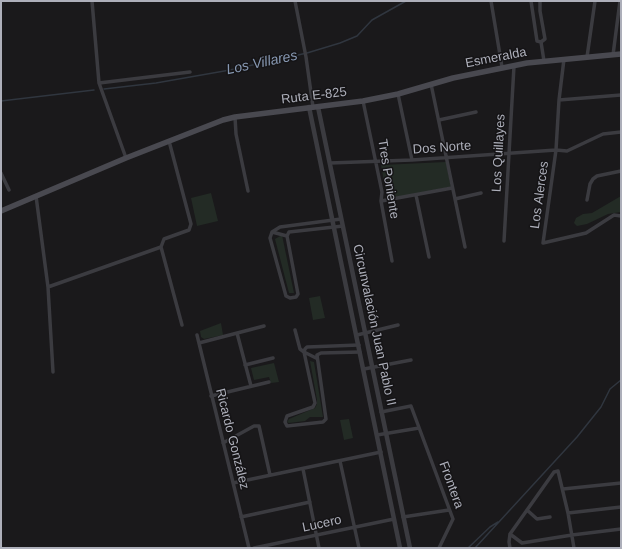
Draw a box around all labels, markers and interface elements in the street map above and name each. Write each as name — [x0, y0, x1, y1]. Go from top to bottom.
street label: Esmeralda — [464, 44, 528, 72]
water label: Los Villares — [225, 47, 299, 79]
street label: Ruta E-825 — [280, 84, 348, 108]
street label: Los Quillayes — [489, 114, 509, 192]
street label: Tres Poniente — [374, 138, 402, 220]
street label: Dos Norte — [412, 138, 472, 158]
street label: Los Alerces — [528, 160, 552, 230]
street label: Circunvalación Juan Pablo II — [349, 243, 399, 407]
street label: Ricardo González — [212, 387, 252, 491]
street label: Frontera — [435, 459, 467, 511]
street label: Lucero — [301, 512, 343, 536]

